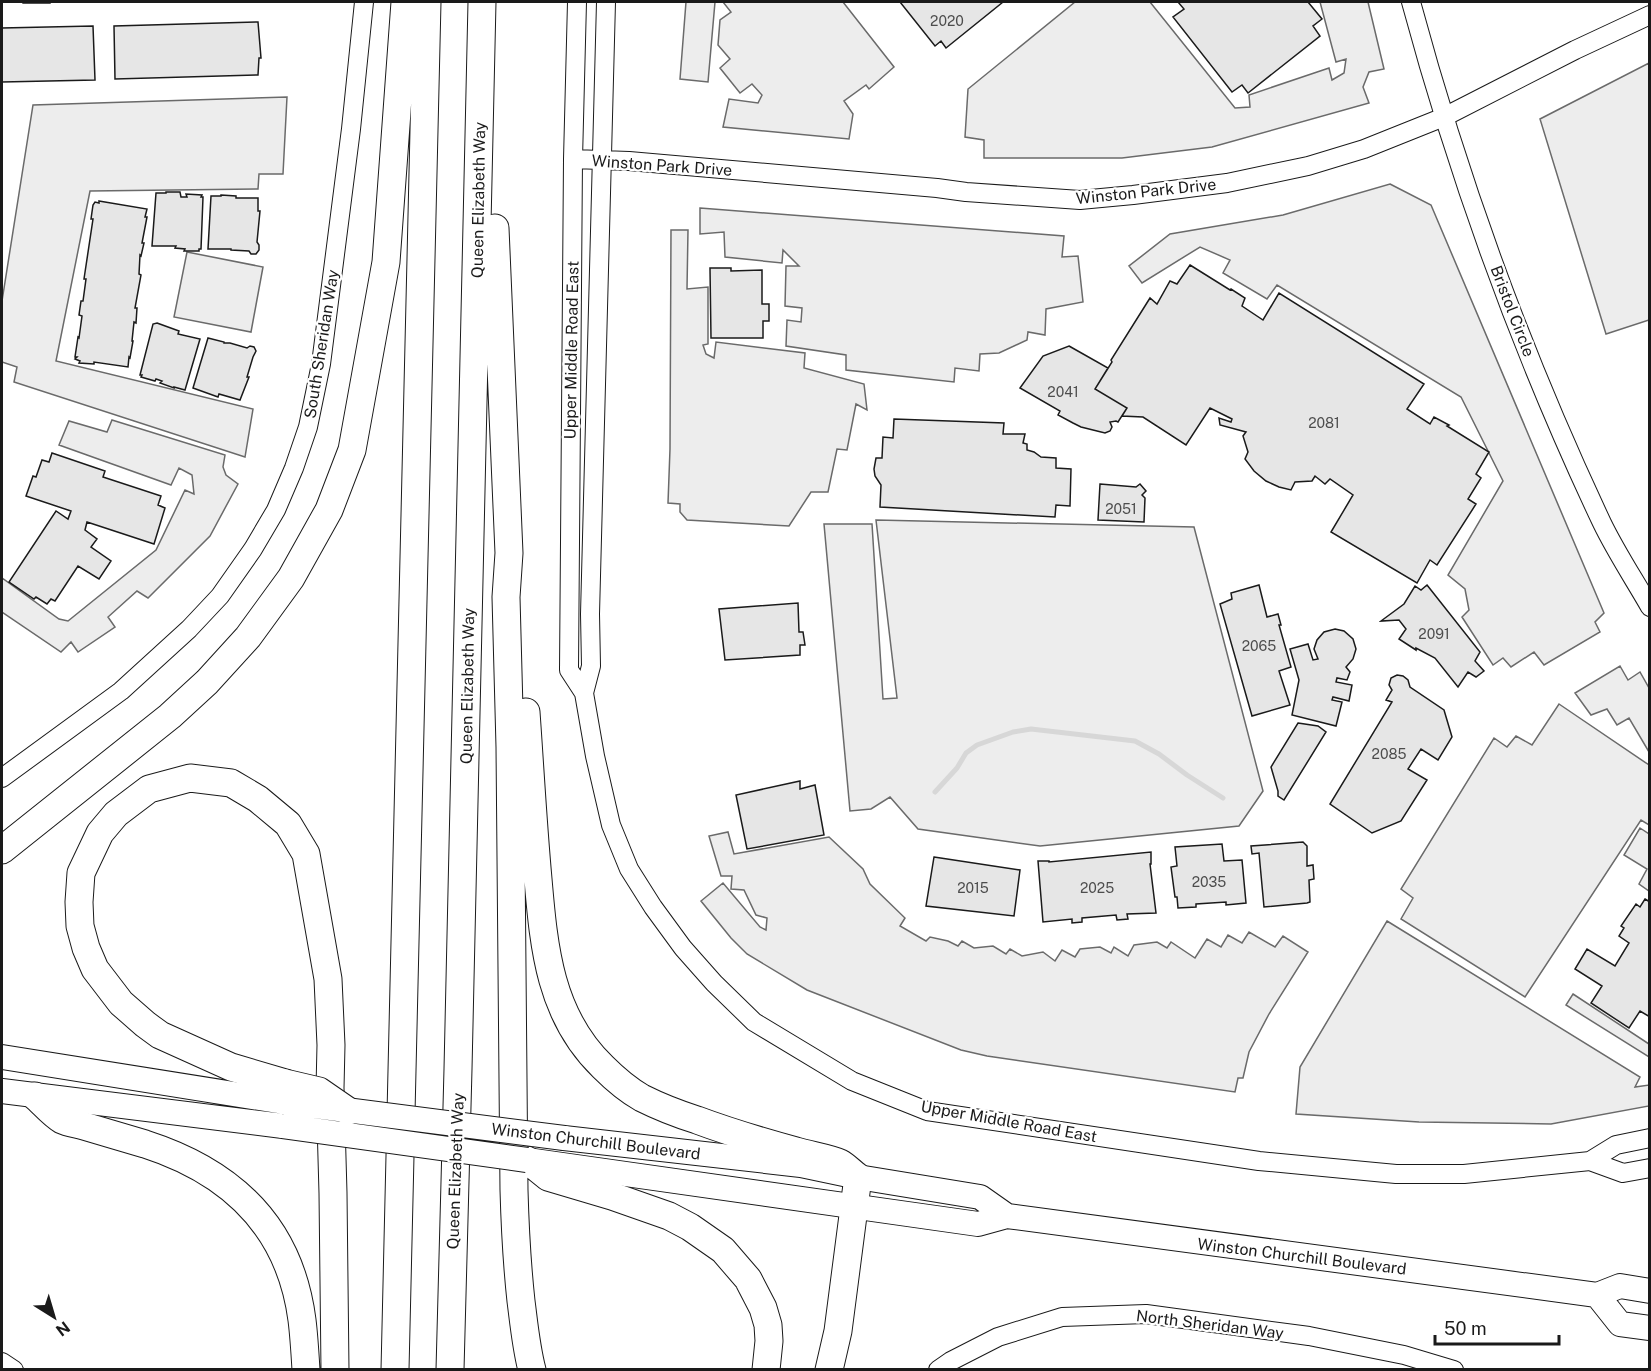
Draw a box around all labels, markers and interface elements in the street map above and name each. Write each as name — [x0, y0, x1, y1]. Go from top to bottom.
house number: 2020 — [930, 13, 964, 29]
street label: Queen Elizabeth Way — [468, 121, 489, 278]
street label: Winston Park Drive — [591, 151, 733, 180]
street label: Winston Park Drive — [1075, 175, 1217, 208]
street label: Upper Middle Road East — [560, 261, 583, 439]
street label: Bristol Circle — [1486, 263, 1539, 359]
street label: South Sheridan Way — [300, 268, 343, 420]
house number: 2041 — [1047, 384, 1079, 400]
house number: 2081 — [1308, 415, 1340, 431]
house number: 2051 — [1105, 501, 1137, 517]
street label: Queen Elizabeth Way — [457, 607, 478, 764]
house number: 2091 — [1418, 626, 1450, 642]
house number: 2065 — [1242, 638, 1276, 654]
house number: 2085 — [1372, 746, 1406, 762]
house number: 2035 — [1192, 874, 1226, 890]
house number: 2015 — [957, 880, 989, 896]
house number: 2025 — [1080, 880, 1114, 896]
street label: Queen Elizabeth Way — [443, 1092, 468, 1250]
street label: Upper Middle Road East — [919, 1097, 1099, 1146]
street label: Winston Churchill Boulevard — [490, 1119, 702, 1164]
street label: Winston Churchill Boulevard — [1196, 1234, 1408, 1279]
north arrow — [24, 1287, 84, 1347]
street label: North Sheridan Way — [1135, 1306, 1285, 1343]
scale bar — [1435, 1308, 1560, 1346]
text: N — [52, 1317, 73, 1340]
text: 50 m — [1444, 1318, 1487, 1339]

